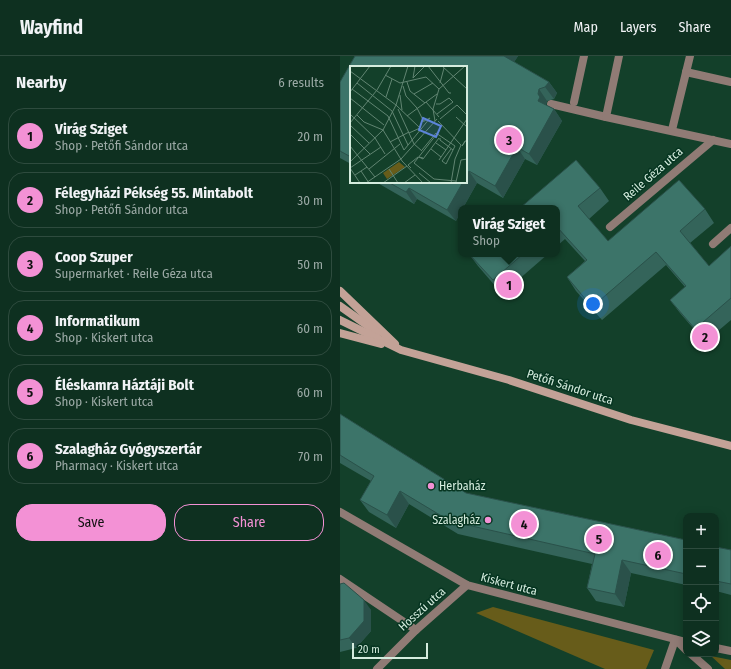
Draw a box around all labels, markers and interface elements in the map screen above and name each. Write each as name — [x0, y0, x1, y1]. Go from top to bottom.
text: Wayfind — [20, 16, 83, 39]
text: Map — [574, 19, 598, 36]
text: Layers — [620, 19, 656, 36]
text: Share — [678, 19, 711, 36]
inset map — [350, 66, 467, 183]
text: Nearby — [16, 72, 67, 93]
text: 6 results — [278, 75, 324, 90]
text: Virág Sziget — [55, 120, 128, 138]
pin: 3 — [496, 125, 522, 155]
text: 1 — [27, 129, 33, 144]
text: 20 m — [297, 129, 323, 144]
text: Shop · Petőfi Sándor utca — [55, 138, 188, 153]
street label: Reile Géza utca — [620, 144, 686, 204]
text: Félegyházi Pékség 55. Mintabolt — [55, 184, 253, 202]
text: 2 — [27, 193, 33, 208]
text: 30 m — [297, 193, 323, 208]
text: Shop · Petőfi Sándor utca — [55, 202, 188, 217]
popup — [458, 205, 560, 257]
text: Virág Sziget — [473, 215, 545, 233]
text: Shop — [473, 233, 500, 248]
text: Coop Szuper — [55, 248, 133, 266]
text: 3 — [27, 257, 33, 272]
text: 50 m — [297, 257, 323, 272]
text: Supermarket · Reile Géza utca — [55, 266, 213, 281]
pin: 1 — [496, 270, 522, 300]
your location — [583, 294, 603, 314]
text: Informatikum — [55, 312, 140, 330]
text: 4 — [27, 321, 33, 336]
text: 60 m — [297, 321, 323, 336]
pin: 2 — [692, 322, 718, 352]
text: Shop · Kiskert utca — [55, 330, 154, 345]
street label: Petőfi Sándor utca — [525, 366, 615, 408]
text: Éléskamra Háztáji Bolt — [55, 376, 194, 394]
text: 5 — [27, 385, 33, 400]
text: 60 m — [297, 385, 323, 400]
text: Shop · Kiskert utca — [55, 394, 154, 409]
text: Szalagház Gyógyszertár — [55, 440, 202, 458]
text: 6 — [27, 449, 33, 464]
text: 70 m — [298, 449, 323, 464]
text: Pharmacy · Kiskert utca — [55, 458, 178, 473]
place label: Herbaház — [439, 479, 486, 493]
marker: Herbaház — [426, 481, 436, 491]
button: Save — [16, 504, 166, 541]
button: Share — [174, 504, 324, 541]
pin: 4 — [511, 509, 537, 539]
place label: Szalagház — [432, 513, 480, 527]
map controls — [683, 513, 719, 657]
button: + — [683, 513, 719, 549]
marker: Szalagház — [483, 515, 493, 525]
pin: 5 — [586, 524, 612, 554]
pin: 6 — [645, 540, 671, 570]
button: − — [683, 549, 719, 585]
street label: Kiskert utca — [479, 570, 539, 598]
street label: Hosszú utca — [396, 584, 448, 634]
button: locate — [683, 585, 719, 621]
button: layers — [683, 621, 719, 657]
scale bar — [352, 641, 428, 660]
text: 20 m — [358, 643, 380, 656]

